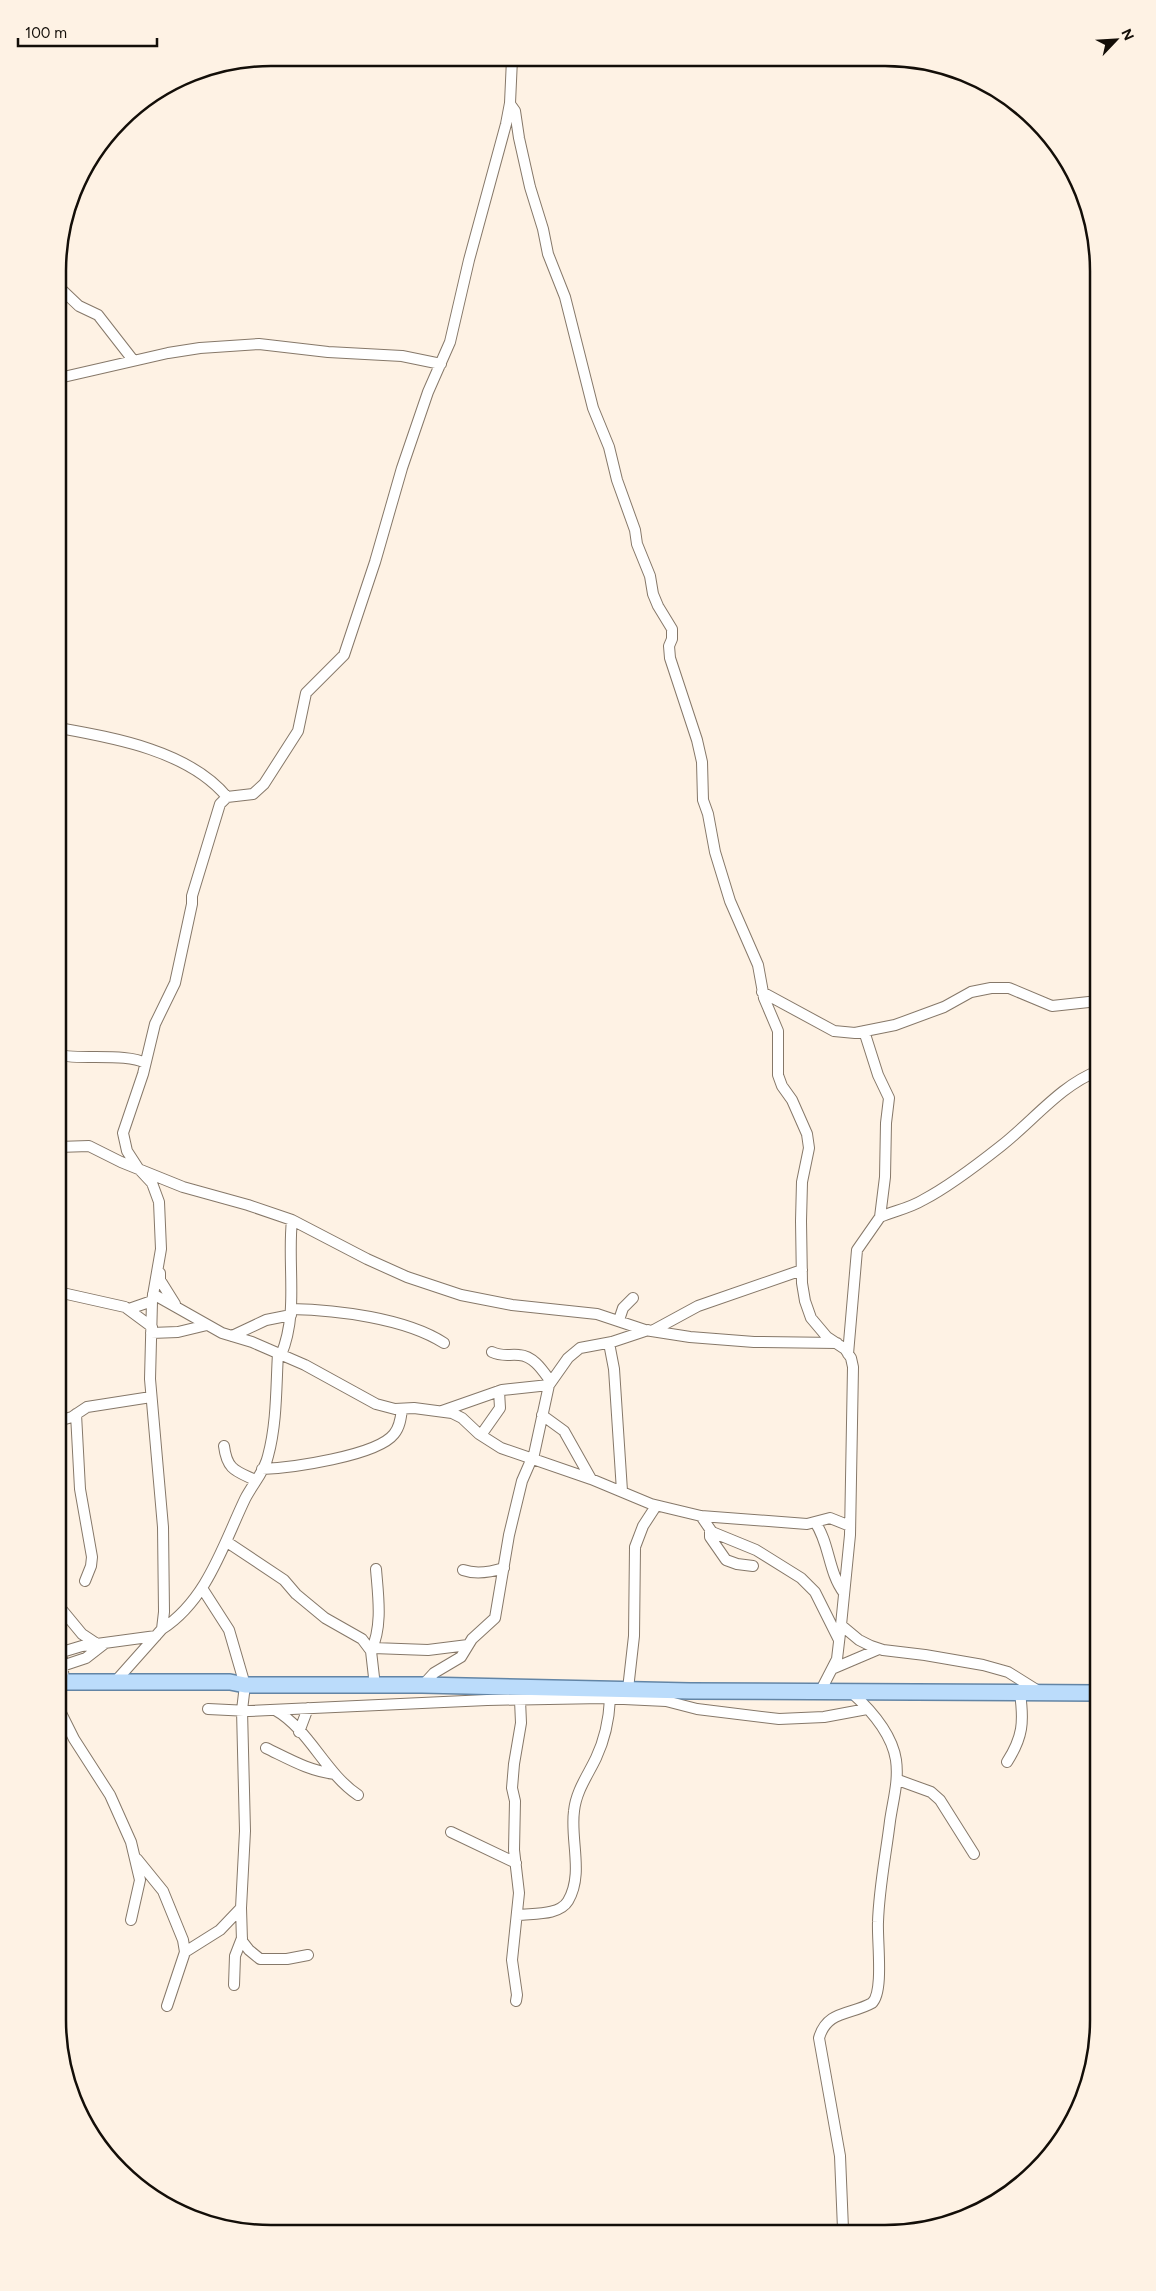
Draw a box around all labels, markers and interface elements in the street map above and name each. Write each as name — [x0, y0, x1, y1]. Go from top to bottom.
scale bar — [18, 15, 156, 47]
north arrow — [1091, 15, 1141, 65]
text: 100 m — [25, 24, 67, 42]
text: N — [1117, 26, 1137, 43]

